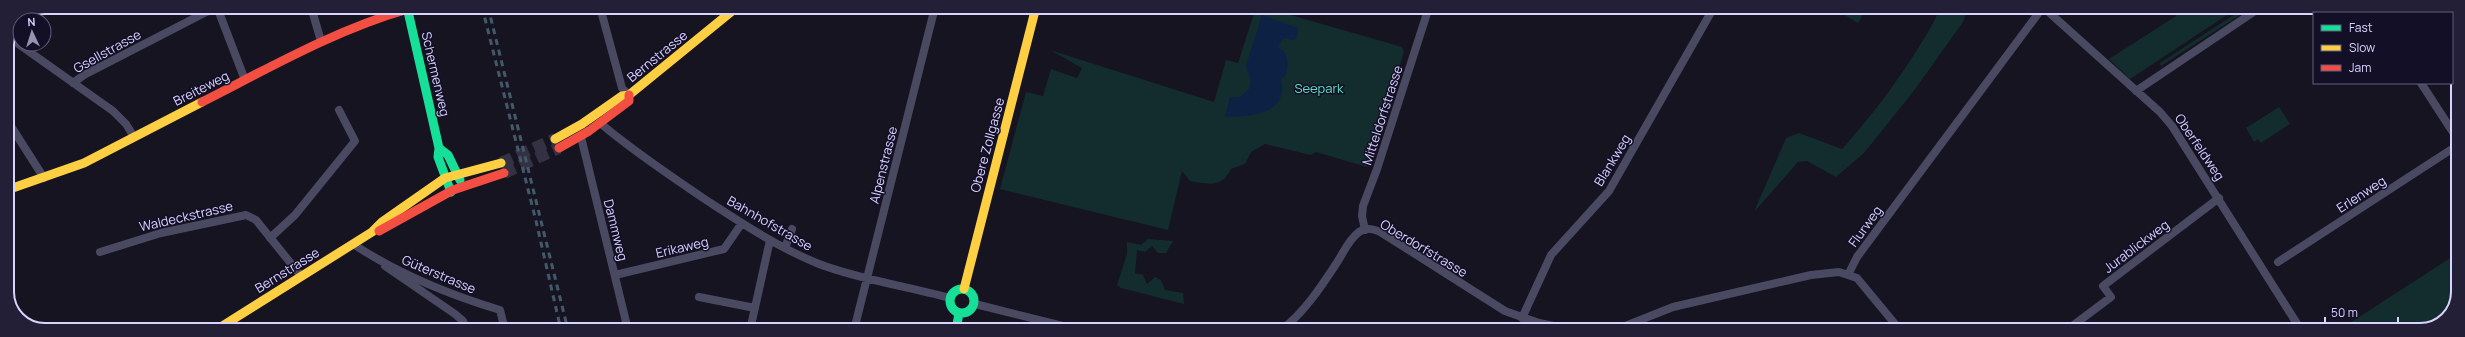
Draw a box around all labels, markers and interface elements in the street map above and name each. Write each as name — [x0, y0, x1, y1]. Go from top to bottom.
north arrow — [12, 12, 52, 52]
legend — [2313, 12, 2453, 84]
text: N — [27, 14, 36, 29]
text: Fast — [2349, 19, 2373, 36]
street label: Gsellstrasse — [70, 25, 144, 77]
street label: Bernstrasse — [623, 26, 691, 86]
street label: Schermenweg — [418, 30, 454, 118]
text: Slow — [2349, 39, 2375, 56]
text: Jam — [2349, 59, 2371, 76]
street label: Mitteldorfstrasse — [1357, 62, 1407, 167]
street label: Breiteweg — [170, 66, 232, 110]
park label: Seepark — [1294, 79, 1344, 97]
street label: Obere Zollgasse — [966, 95, 1008, 194]
street label: Oberfeldweg — [2171, 110, 2229, 184]
street label: Alpenstrasse — [865, 124, 901, 206]
street label: Blankweg — [1589, 131, 1635, 189]
street label: Erlenweg — [2333, 171, 2389, 217]
street label: Bahnhofstrasse — [724, 191, 816, 255]
street label: Waldeckstrasse — [137, 196, 235, 236]
street label: Dammweg — [600, 197, 632, 263]
street label: Flurweg — [1844, 202, 1886, 250]
street label: Oberdorfstrasse — [1377, 215, 1471, 281]
street label: Jurablickweg — [2100, 215, 2172, 277]
street label: Erikaweg — [654, 232, 710, 262]
street label: Bernstrasse — [251, 243, 323, 297]
street label: Güterstrasse — [399, 250, 479, 298]
scale bar — [2325, 299, 2398, 325]
text: 50 m — [2331, 304, 2358, 321]

